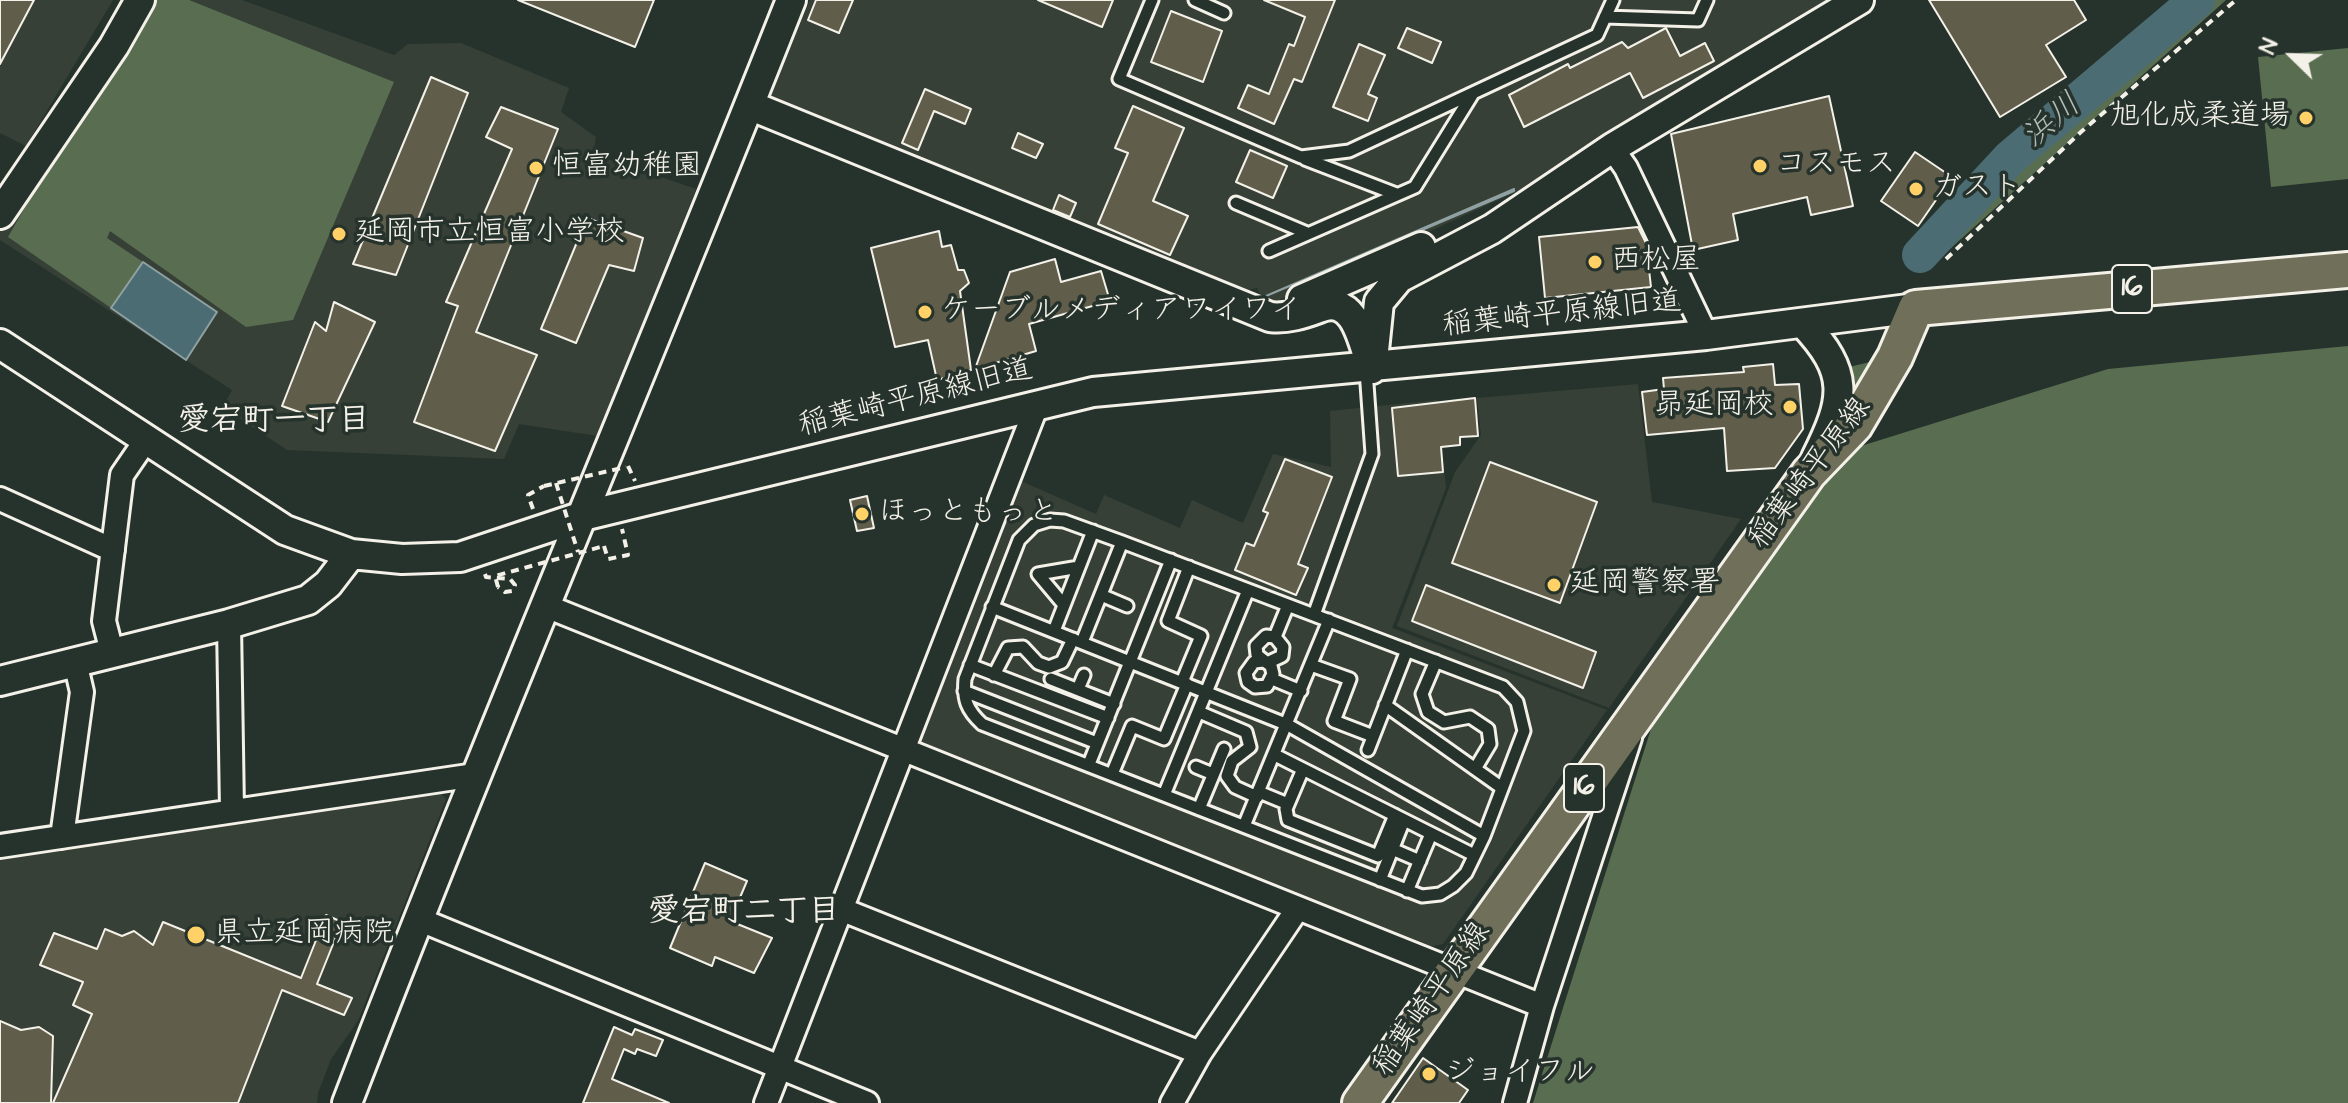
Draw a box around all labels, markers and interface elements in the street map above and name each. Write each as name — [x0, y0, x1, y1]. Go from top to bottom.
north arrow — [2252, 16, 2332, 96]
text: N — [2252, 34, 2286, 59]
water label: 浜川 — [2016, 87, 2090, 157]
place label: 旭化成柔道場 — [2110, 100, 2290, 136]
marker: 旭化成柔道場 — [2297, 109, 2315, 127]
place label: コスモス — [1776, 148, 1896, 184]
place label: 恒富幼稚園 — [552, 150, 702, 186]
marker: コスモス — [1751, 157, 1769, 175]
marker: 恒富幼稚園 — [527, 159, 545, 177]
place label: ガスト — [1932, 171, 2022, 207]
marker: ガスト — [1907, 180, 1925, 198]
place label: 延岡市立恒富小学校 — [355, 216, 625, 252]
marker: 延岡市立恒富小学校 — [330, 225, 348, 243]
place label: 西松屋 — [1611, 244, 1701, 280]
marker: 西松屋 — [1586, 253, 1604, 271]
road number: 16 — [2112, 265, 2152, 313]
street label: 稲葉崎平原線旧道 — [1441, 285, 1683, 345]
place label: ケーブルメディアワイワイ — [941, 294, 1301, 330]
marker: ケーブルメディアワイワイ — [916, 303, 934, 321]
street label: 稲葉崎平原線旧道 — [795, 353, 1037, 445]
place label: 昴延岡校 — [1654, 389, 1774, 425]
street label: 稲葉崎平原線 — [1742, 391, 1880, 557]
marker: 昴延岡校 — [1781, 398, 1799, 416]
district label: 愛宕町一丁目 — [178, 403, 370, 441]
place label: ほっともっと — [878, 496, 1058, 532]
marker: ほっともっと — [853, 505, 871, 523]
place label: 延岡警察署 — [1570, 567, 1720, 603]
marker: 延岡警察署 — [1545, 576, 1563, 594]
road number: 16 — [1564, 764, 1604, 812]
district label: 愛宕町二丁目 — [648, 894, 840, 932]
street label: 稲葉崎平原線 — [1367, 916, 1499, 1084]
place label: 県立延岡病院 — [214, 917, 394, 953]
marker: 県立延岡病院 — [185, 924, 207, 946]
place label: ジョイフル — [1445, 1056, 1595, 1092]
marker: ジョイフル — [1420, 1065, 1438, 1083]

